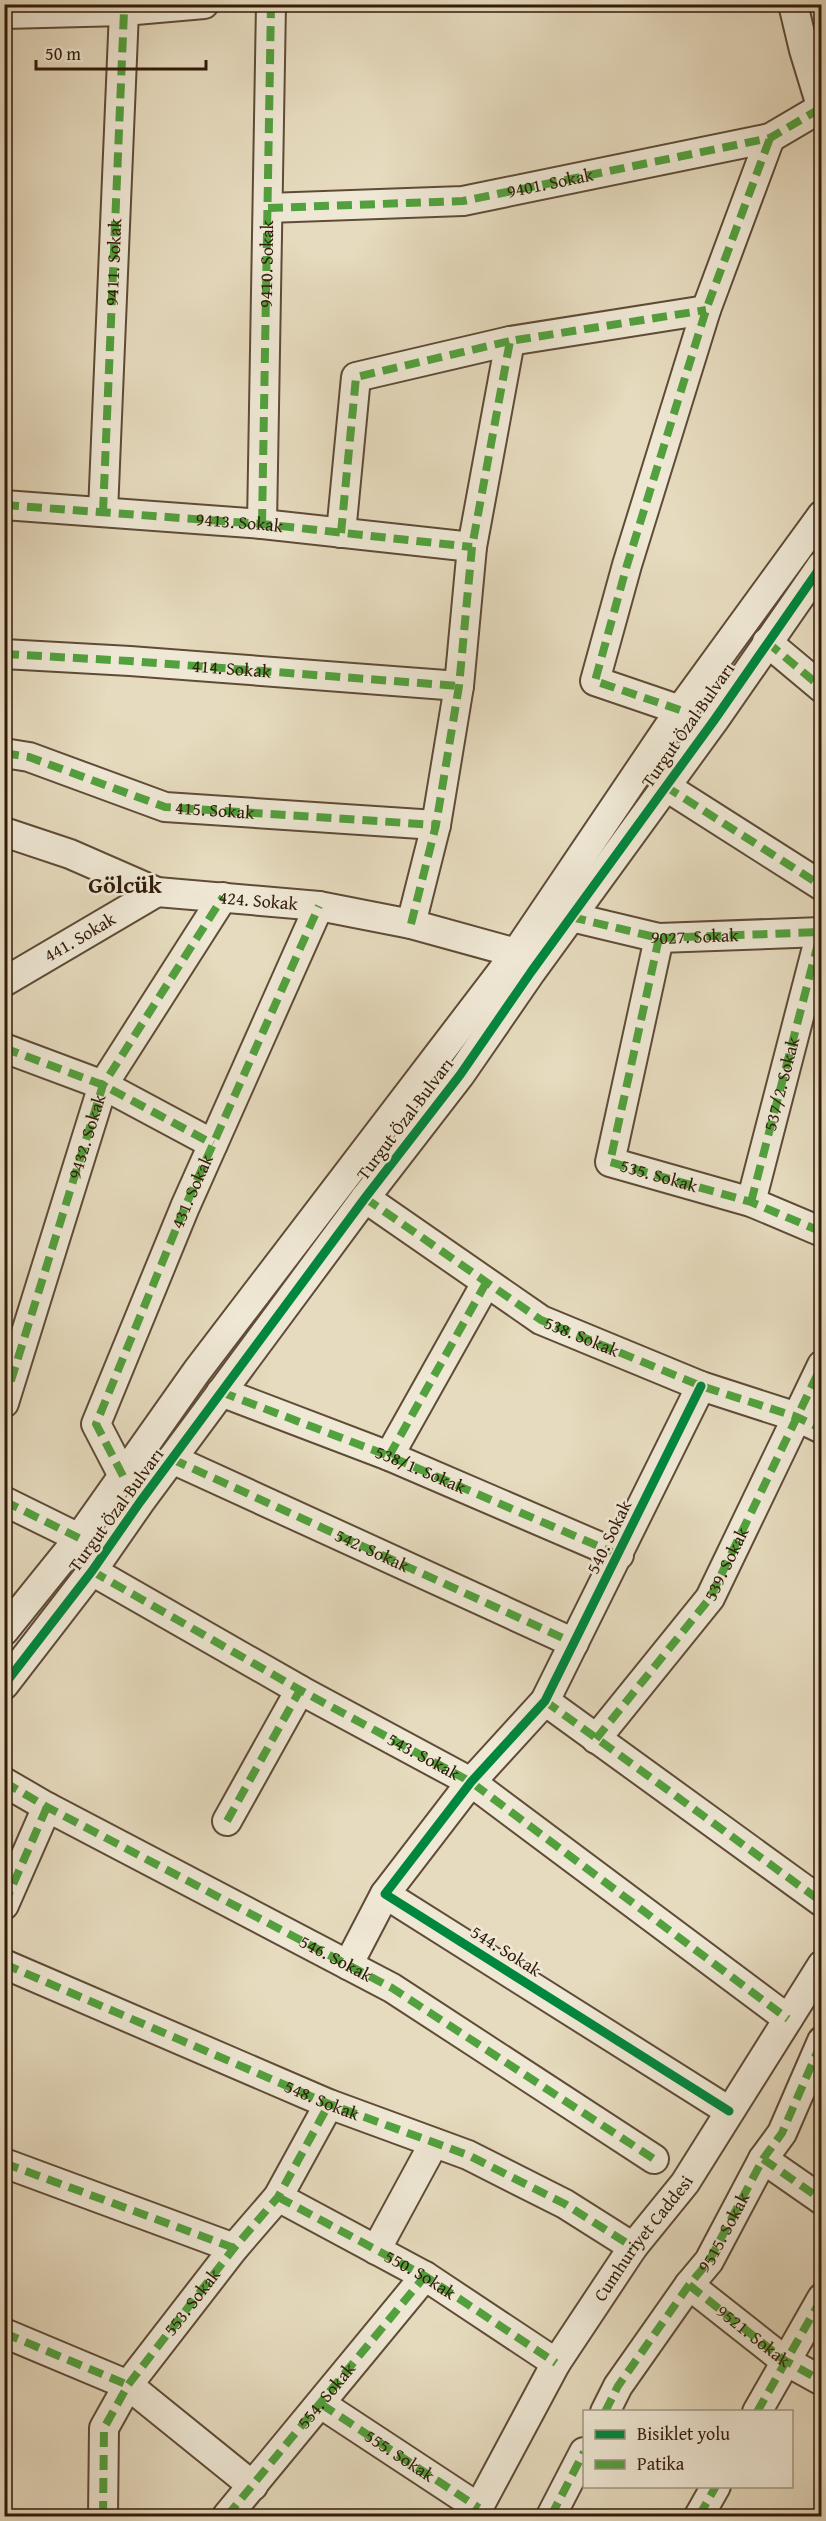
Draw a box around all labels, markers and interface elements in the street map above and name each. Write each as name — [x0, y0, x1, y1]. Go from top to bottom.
scale bar — [36, 33, 206, 71]
text: 50 m — [45, 40, 81, 67]
street label: 9401. Sokak — [504, 160, 597, 205]
street label: 9411. Sokak — [98, 217, 128, 307]
street label: 9410. Sokak — [252, 219, 280, 308]
street label: 9413. Sokak — [195, 505, 285, 539]
street label: 414. Sokak — [191, 652, 273, 685]
street label: Turgut Özal Bulvarı — [634, 657, 741, 793]
street label: 415. Sokak — [174, 794, 256, 826]
district label: Gölcük — [88, 867, 162, 902]
street label: 424. Sokak — [218, 883, 300, 917]
street label: 441. Sokak — [39, 905, 121, 969]
street label: 9027. Sokak — [648, 921, 740, 951]
street label: 537/2. Sokak — [756, 1033, 807, 1134]
street label: Turgut Özal Bulvarı — [350, 1052, 460, 1186]
street label: 9432. Sokak — [61, 1090, 113, 1182]
street label: 431. Sokak — [163, 1149, 220, 1233]
street label: 535. Sokak — [617, 1152, 701, 1199]
street label: 538. Sokak — [540, 1309, 624, 1364]
street label: 538/1. Sokak — [371, 1438, 471, 1501]
street label: Turgut Özal Bulvarı — [61, 1442, 170, 1577]
street label: 540. Sokak — [579, 1495, 638, 1578]
street label: 542. Sokak — [331, 1521, 415, 1579]
street label: 539. Sokak — [697, 1522, 756, 1605]
street label: 543. Sokak — [383, 1725, 466, 1787]
street label: 544. Sokak — [466, 1918, 548, 1983]
street label: 546. Sokak — [295, 1928, 378, 1989]
street label: 548. Sokak — [280, 2072, 364, 2127]
street label: Cumhuriyet Caddesi — [587, 2170, 700, 2307]
street label: 9515. Sokak — [691, 2186, 757, 2278]
street label: 550. Sokak — [380, 2243, 462, 2306]
street label: 553. Sokak — [157, 2262, 227, 2341]
street label: 9521. Sokak — [711, 2298, 796, 2374]
street label: 554. Sokak — [290, 2356, 362, 2434]
legend — [583, 2410, 793, 2488]
text: Bisiklet yolu — [637, 2420, 730, 2447]
street label: 555. Sokak — [359, 2422, 441, 2489]
text: Patika — [637, 2450, 685, 2477]

